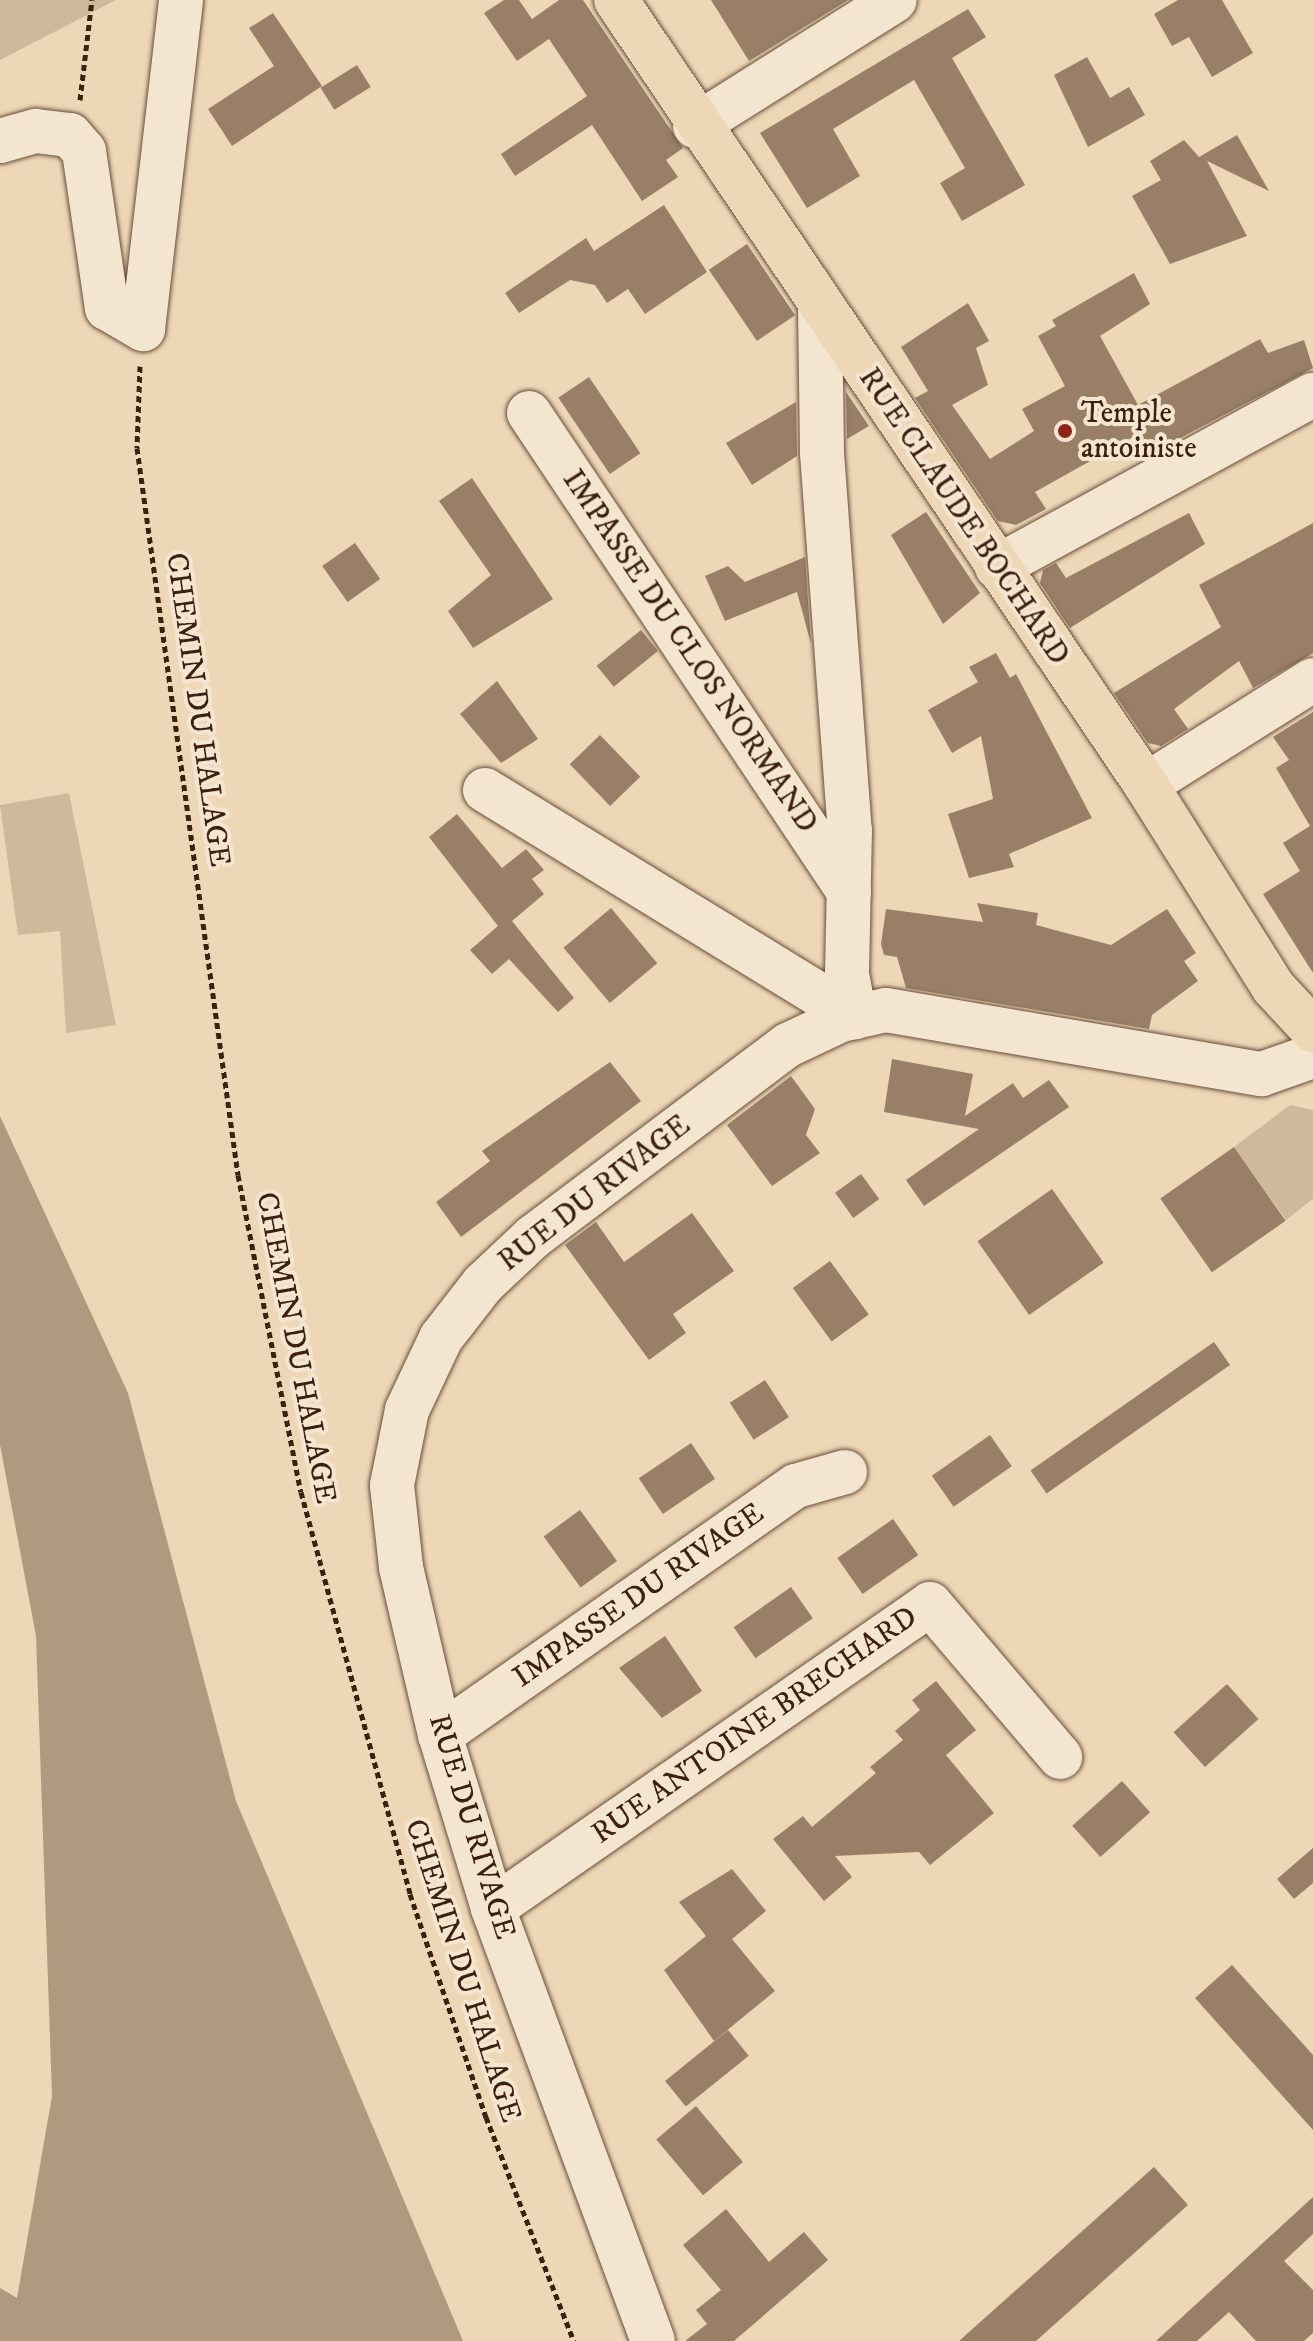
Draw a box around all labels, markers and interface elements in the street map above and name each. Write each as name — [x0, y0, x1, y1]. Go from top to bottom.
street label: RUE CLAUDE BOCHARD — [850, 362, 1076, 672]
place label: Temple antoiniste — [1081, 396, 1197, 466]
marker: Temple antoiniste — [1056, 422, 1074, 440]
street label: IMPASSE DU CLOS NORMAND — [554, 464, 824, 840]
street label: CHEMIN DU HALAGE — [157, 551, 237, 869]
street label: RUE DU RIVAGE — [492, 1108, 698, 1280]
street label: CHEMIN DU HALAGE — [247, 1189, 343, 1507]
street label: IMPASSE DU RIVAGE — [507, 1496, 771, 1696]
street label: RUE ANTOINE BRECHARD — [585, 1600, 925, 1852]
street label: RUE DU RIVAGE — [420, 1710, 522, 1944]
street label: CHEMIN DU HALAGE — [396, 1815, 528, 2127]

